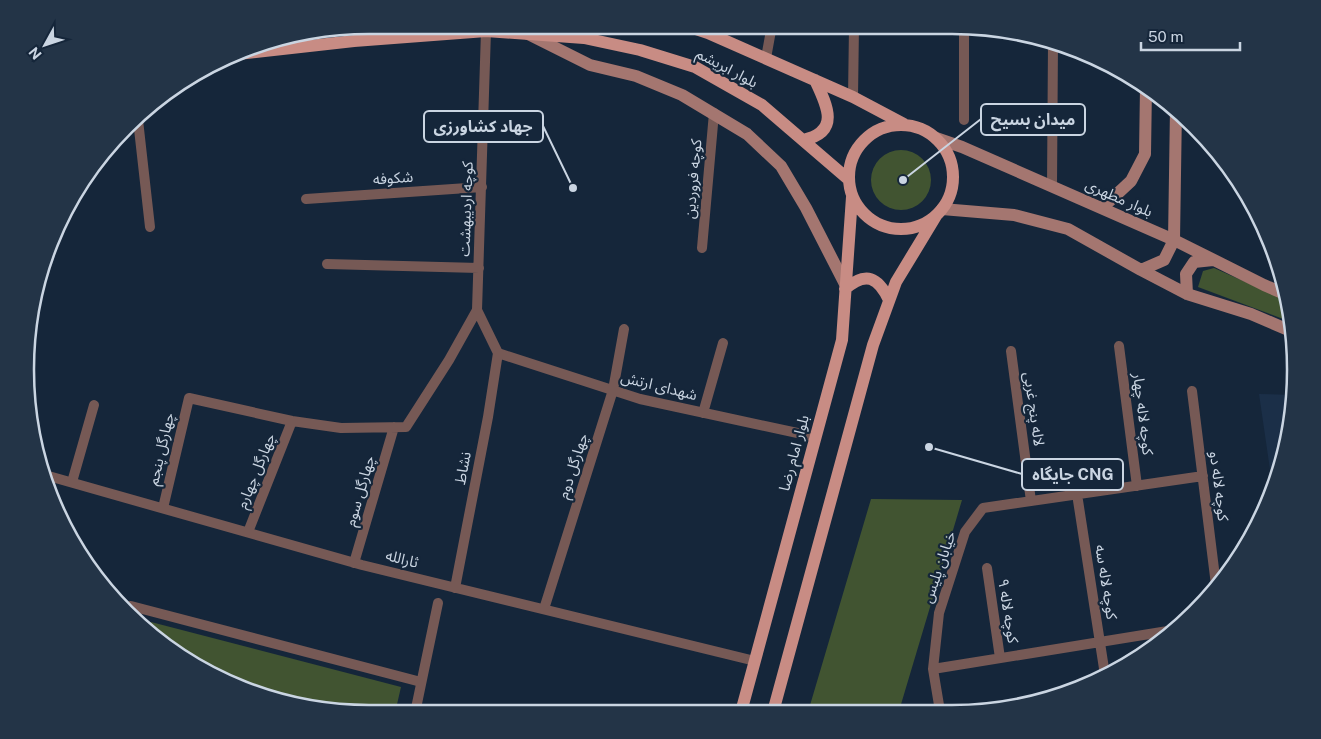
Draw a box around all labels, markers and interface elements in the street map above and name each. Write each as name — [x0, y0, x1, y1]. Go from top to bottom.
north arrow — [20, 20, 70, 70]
scale bar — [1141, 20, 1240, 52]
text: 50 m — [1148, 28, 1183, 45]
text: N — [25, 44, 45, 63]
street label: بلوار ابریشم — [692, 44, 761, 93]
callout: میدان بسیح — [981, 104, 1085, 135]
text: میدان بسیح — [991, 110, 1075, 132]
callout: جهاد کشاورزی — [424, 111, 543, 142]
text: جهاد کشاورزی — [433, 117, 533, 136]
street label: کوچه فروردین — [681, 138, 707, 220]
street label: کوچه اردیبهشت — [455, 160, 478, 257]
street label: شکوفه — [372, 168, 414, 188]
street label: بلوار مطهری — [1083, 175, 1155, 221]
street label: شهدای ارتش — [619, 368, 699, 404]
street label: لاله پنج غربی — [1017, 371, 1048, 448]
street label: کوچه لاله چهار — [1128, 371, 1157, 457]
street label: چهارگل پنجم — [144, 411, 180, 488]
street label: بلوار امام رضا — [775, 413, 815, 494]
street label: چهارگل چهارم — [233, 431, 281, 512]
street label: چهارگل دوم — [554, 431, 594, 502]
street label: نشاط — [451, 450, 474, 486]
street label: کوچه لاله دو — [1205, 450, 1232, 523]
street label: چهارگل سوم — [341, 453, 381, 529]
callout: جایگاه CNG — [1022, 459, 1123, 490]
text: جایگاه CNG — [1032, 465, 1114, 484]
street label: خیابان پلیس — [918, 529, 961, 606]
street label: کوچه لاله سه — [1090, 543, 1121, 622]
street label: ثارالله — [384, 546, 420, 572]
street label: کوچه لاله ۹ — [993, 577, 1022, 646]

